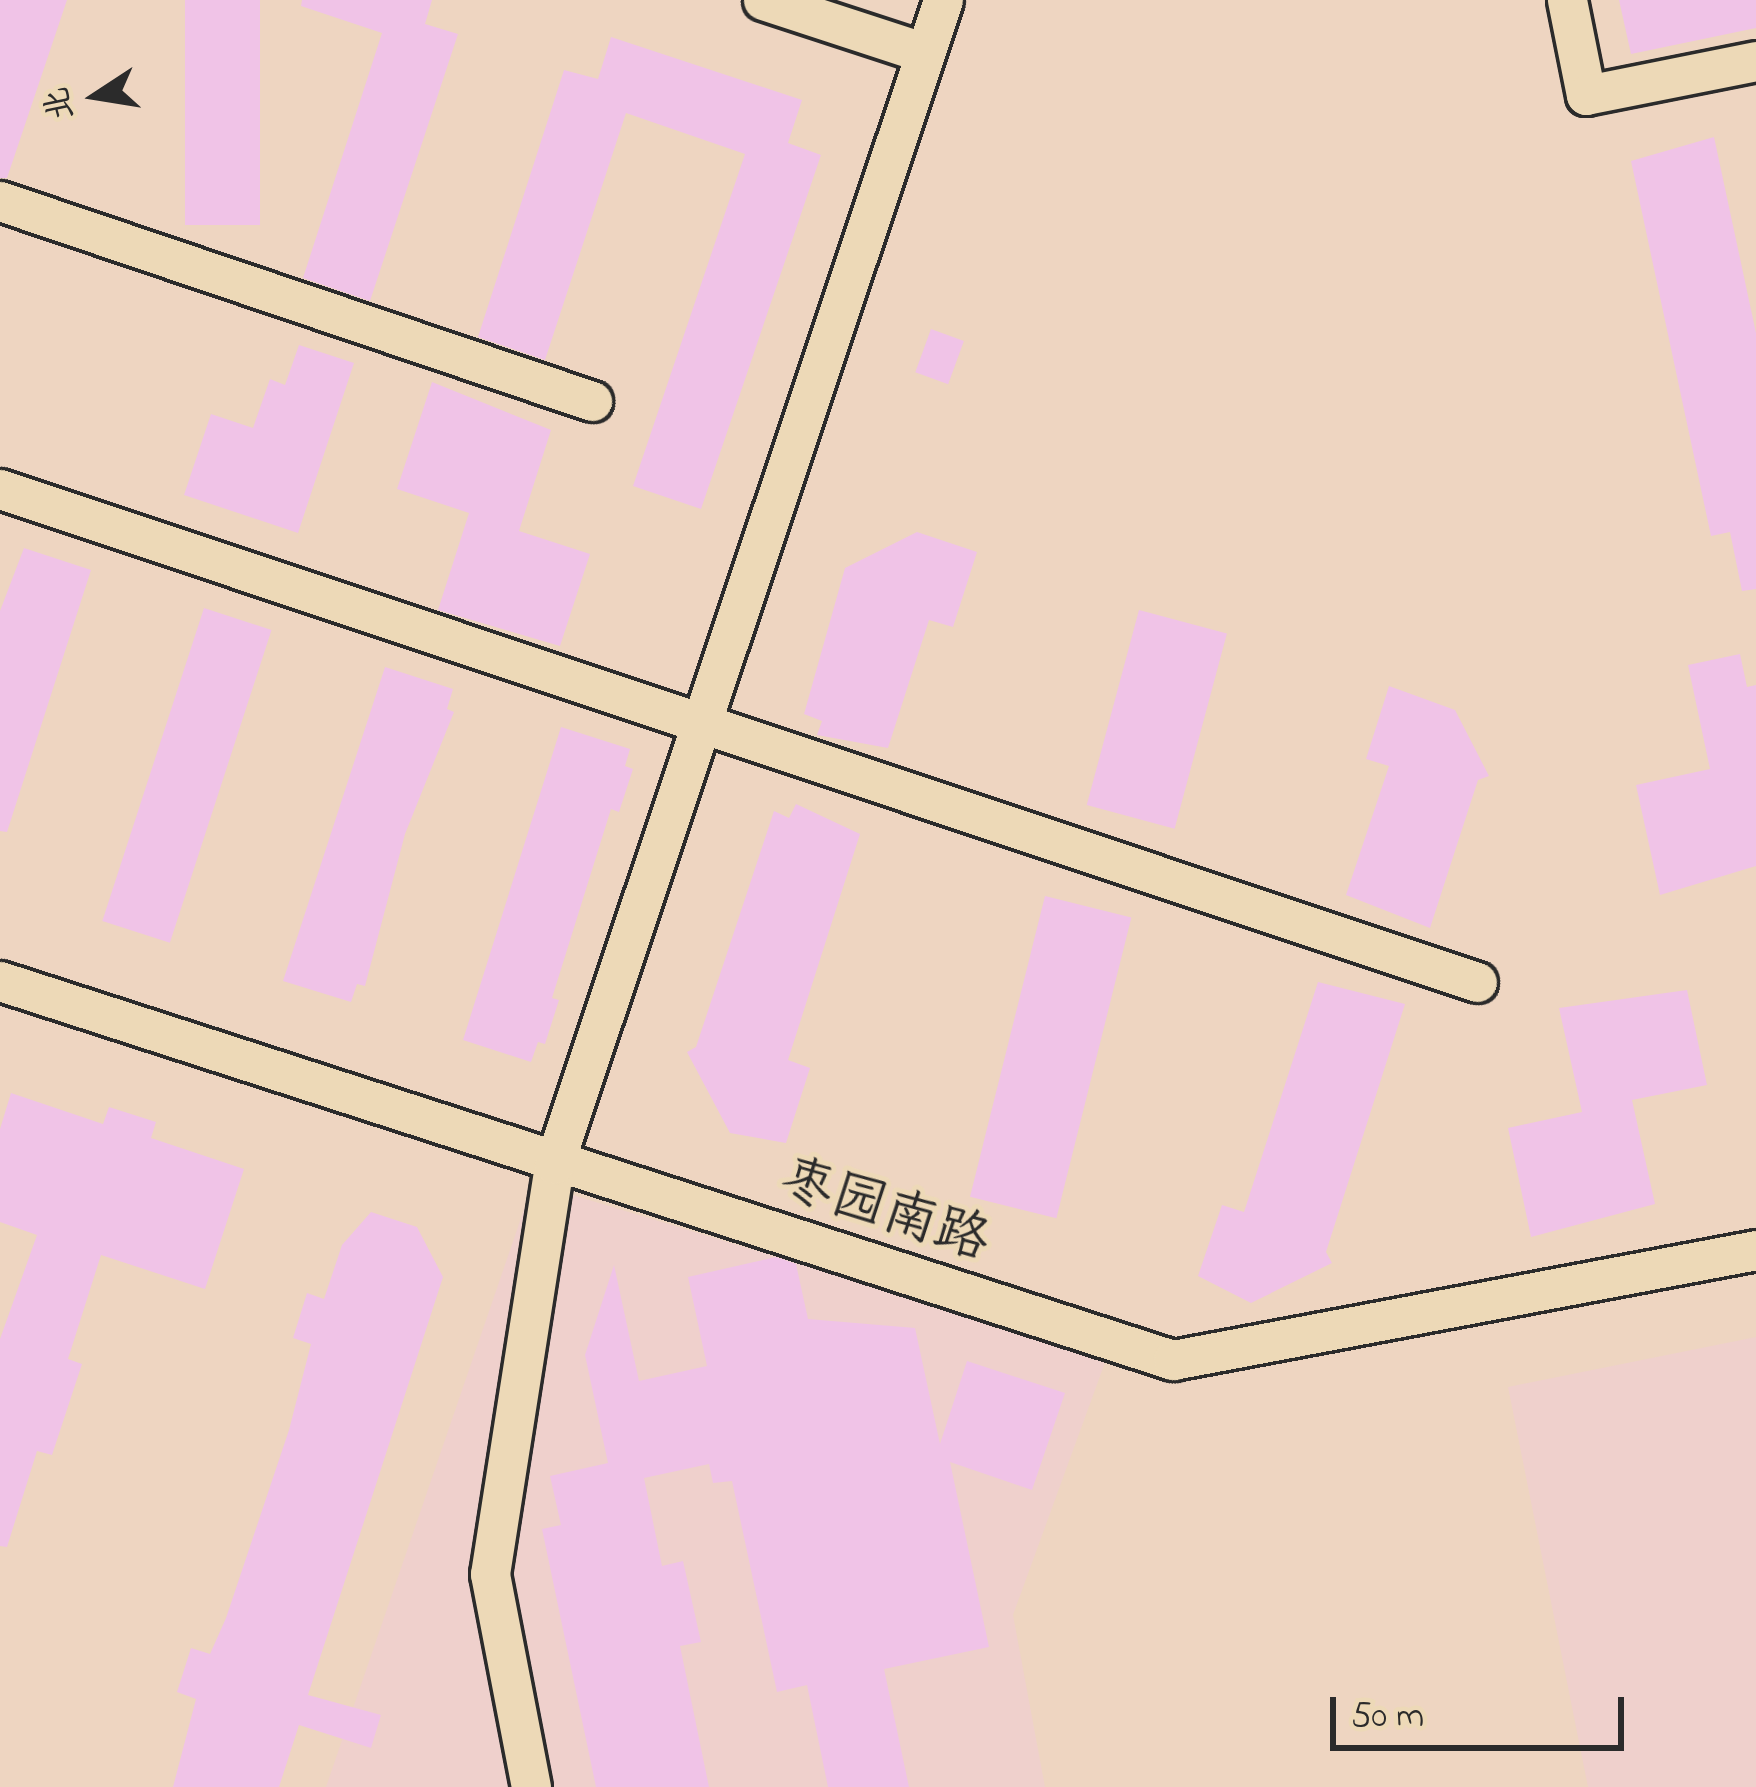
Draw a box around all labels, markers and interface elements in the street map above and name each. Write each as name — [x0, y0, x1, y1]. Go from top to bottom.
north arrow — [36, 36, 156, 156]
text: 北 — [34, 82, 88, 125]
street label: 枣园南路 — [771, 1148, 997, 1276]
scale bar — [1336, 1673, 1630, 1747]
text: 50 m — [1351, 1691, 1424, 1744]

